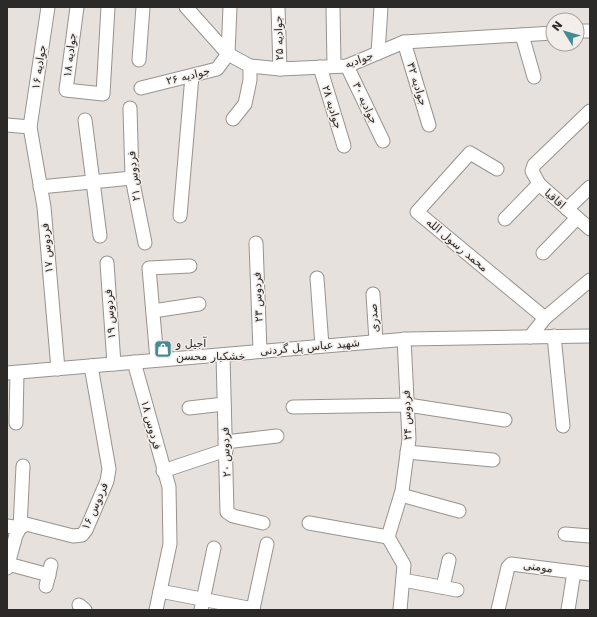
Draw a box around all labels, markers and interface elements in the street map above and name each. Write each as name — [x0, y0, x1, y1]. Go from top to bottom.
north arrow — [545, 12, 585, 52]
street label: جوادیه ۲۵ — [272, 15, 286, 61]
text: N — [549, 19, 565, 34]
street label: جوادیه ۱۸ — [61, 32, 79, 78]
street label: جوادیه ۱۶ — [29, 44, 49, 90]
street label: جوادیه — [343, 49, 375, 71]
street label: جوادیه ۳۲ — [404, 61, 430, 107]
street label: جوادیه ۲۶ — [165, 64, 211, 88]
street label: جوادیه ۳۰ — [350, 80, 380, 126]
street label: جوادیه ۲۸ — [319, 84, 345, 130]
street label: فردوس ۲۱ — [125, 150, 143, 202]
street label: اقاقیا — [542, 186, 568, 212]
street label: محمد رسول الله — [424, 216, 490, 275]
street label: فردوس ۱۷ — [38, 222, 56, 274]
street label: فردوس ۲۳ — [251, 272, 265, 322]
street label: فردوس ۱۹ — [102, 288, 118, 340]
street label: صدری — [367, 303, 381, 333]
place label: آجیل و خشکبار محسن — [175, 336, 245, 363]
street label: شهید عباس پل گردنی — [259, 336, 361, 358]
shop icon: آجیل و خشکبار محسن — [153, 339, 173, 359]
street label: فردوس ۲۴ — [400, 390, 414, 440]
street label: فردوس ۱۸ — [138, 399, 164, 451]
street label: فردوس ۲۰ — [219, 427, 233, 477]
street label: فردوس ۱۶ — [79, 480, 111, 532]
street label: مومنی — [522, 558, 554, 576]

